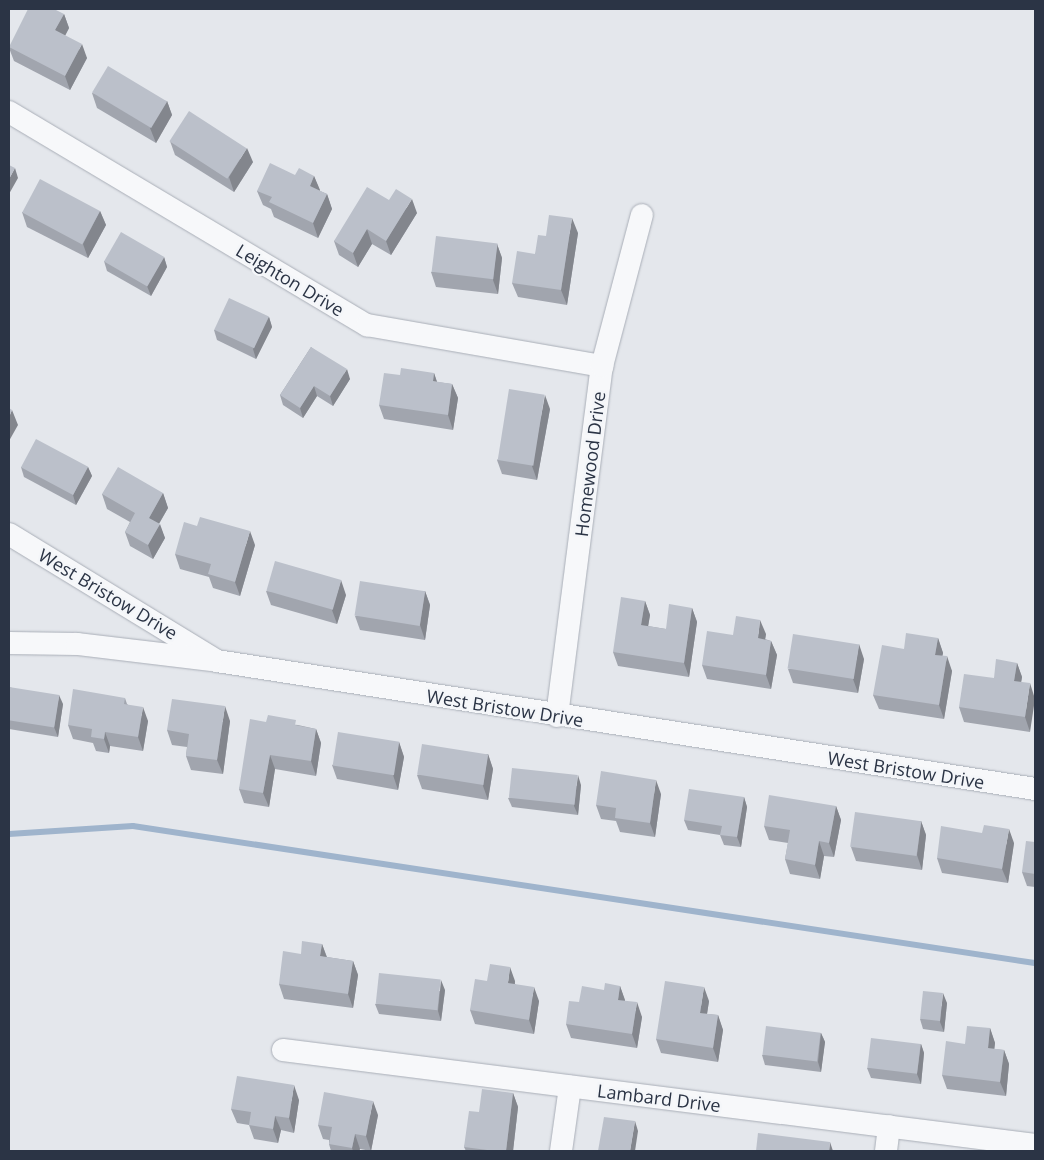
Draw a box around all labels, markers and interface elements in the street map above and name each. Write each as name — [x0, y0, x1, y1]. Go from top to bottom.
street label: Leighton Drive — [232, 239, 348, 321]
street label: Homewood Drive — [570, 390, 610, 538]
street label: West Bristow Drive — [35, 544, 181, 644]
street label: West Bristow Drive — [425, 685, 585, 731]
street label: West Bristow Drive — [826, 747, 986, 793]
street label: Lambard Drive — [596, 1080, 722, 1116]

